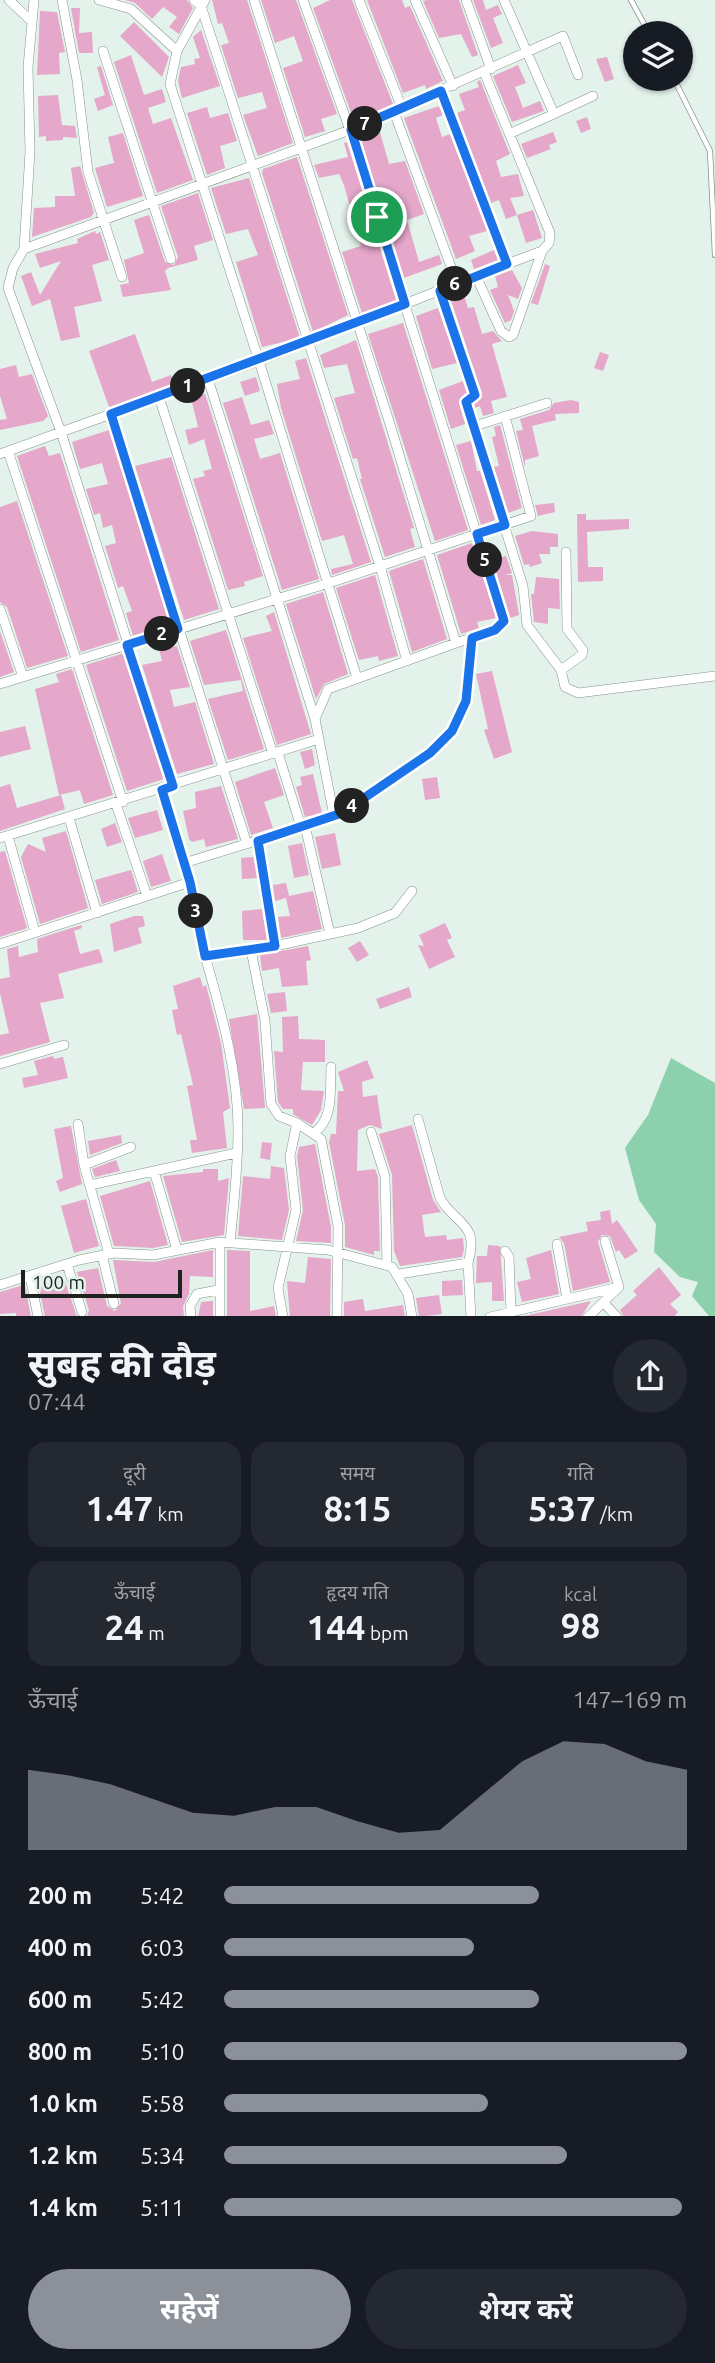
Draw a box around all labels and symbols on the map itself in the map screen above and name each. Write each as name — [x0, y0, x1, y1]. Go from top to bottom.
pin: 7 — [348, 106, 382, 142]
pin — [347, 187, 407, 247]
pin: 6 — [438, 266, 472, 302]
pin: 1 — [170, 368, 206, 404]
pin: 5 — [468, 542, 503, 578]
pin: 2 — [144, 616, 180, 652]
pin: 4 — [334, 788, 370, 824]
pin: 3 — [178, 894, 214, 928]
scale bar — [21, 1268, 182, 1299]

